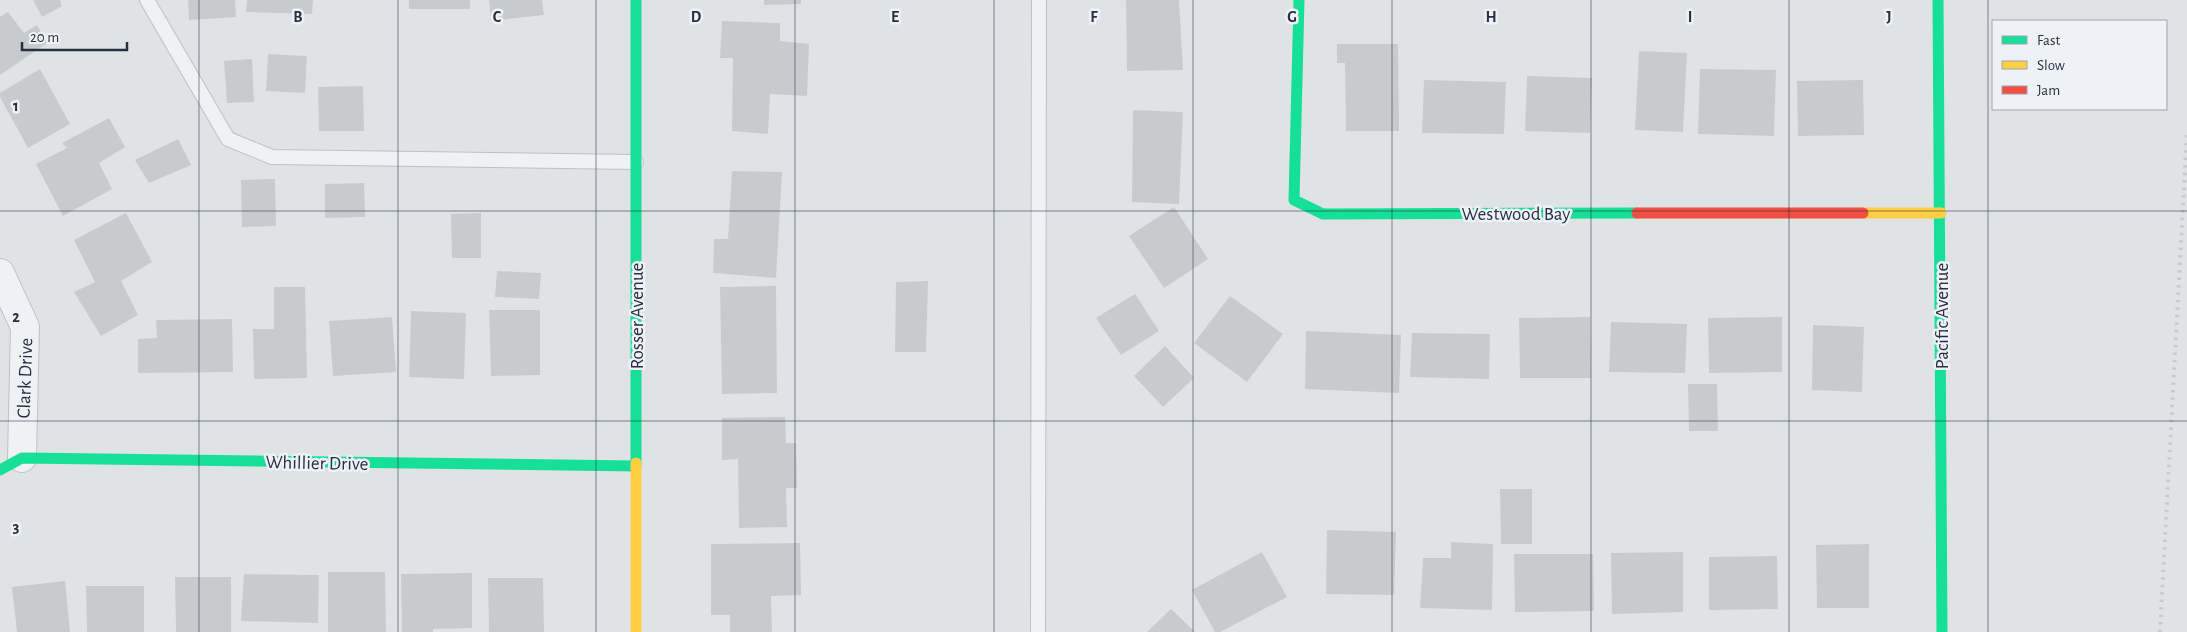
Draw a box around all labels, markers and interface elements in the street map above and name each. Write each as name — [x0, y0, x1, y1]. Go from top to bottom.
text: B — [293, 9, 303, 25]
text: C — [493, 9, 502, 25]
text: D — [691, 9, 702, 25]
text: E — [891, 9, 899, 25]
text: F — [1090, 9, 1098, 25]
text: G — [1287, 9, 1297, 25]
text: H — [1485, 9, 1497, 25]
text: I — [1688, 9, 1692, 25]
text: J — [1886, 9, 1892, 25]
scale bar — [22, 20, 128, 52]
legend — [1992, 20, 2167, 110]
text: 20 m — [30, 30, 59, 45]
text: Fast — [2037, 33, 2061, 48]
text: Slow — [2037, 58, 2065, 73]
text: Jam — [2037, 83, 2060, 98]
text: 1 — [13, 98, 19, 114]
street label: Westwood Bay — [1461, 205, 1571, 224]
street label: Rosser Avenue — [628, 263, 647, 369]
street label: Pacific Avenue — [1933, 263, 1952, 369]
text: 2 — [12, 309, 20, 325]
street label: Clark Drive — [15, 337, 36, 419]
street label: Whillier Drive — [265, 453, 369, 474]
text: 3 — [13, 519, 20, 535]

